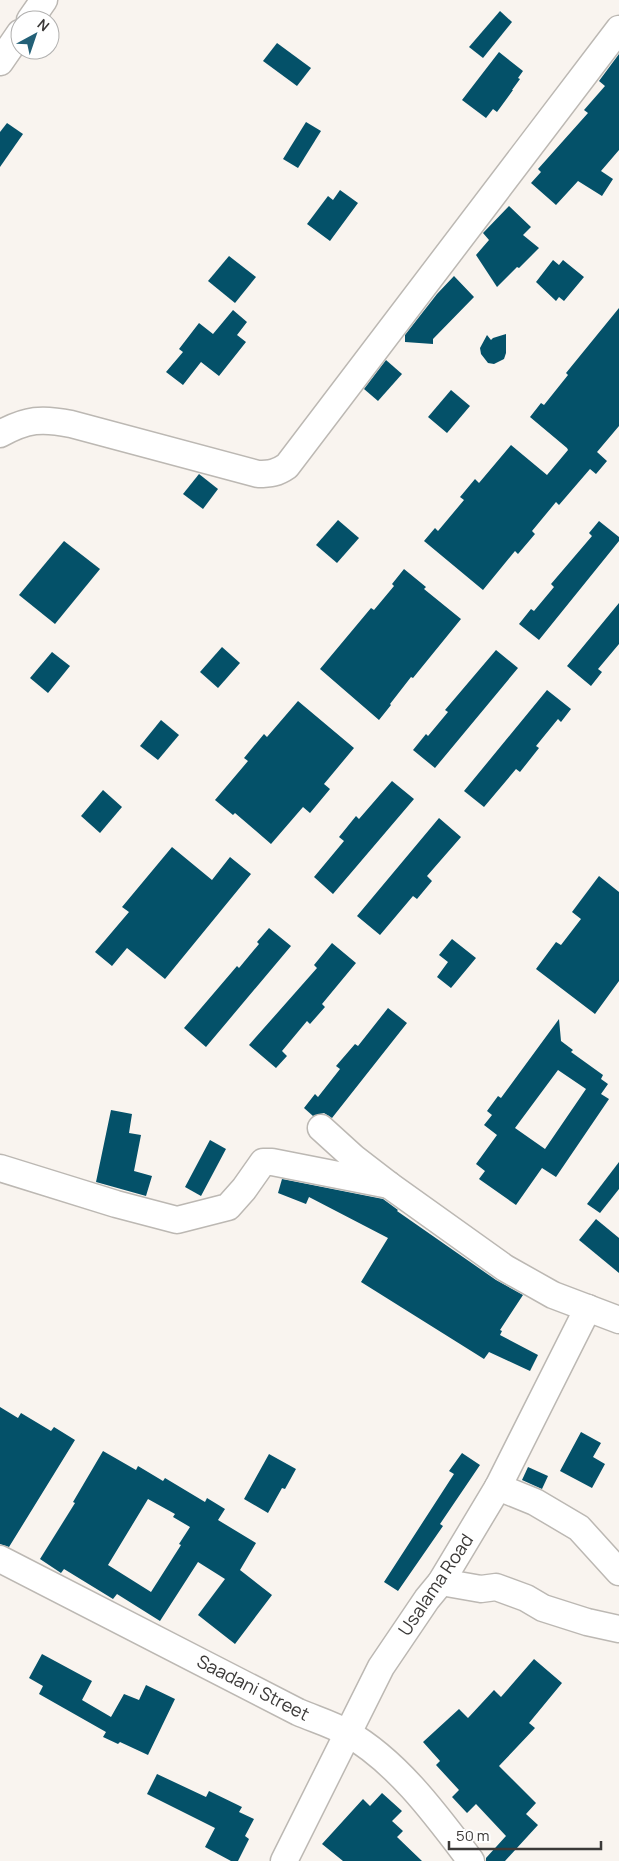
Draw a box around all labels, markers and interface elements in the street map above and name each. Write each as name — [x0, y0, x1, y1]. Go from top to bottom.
north arrow — [10, 10, 60, 60]
text: N — [34, 14, 54, 35]
street label: Usalama Road — [392, 1529, 478, 1640]
street label: Saadani Street — [193, 1648, 314, 1726]
scale bar — [449, 1818, 602, 1850]
text: 50 m — [456, 1825, 490, 1846]

